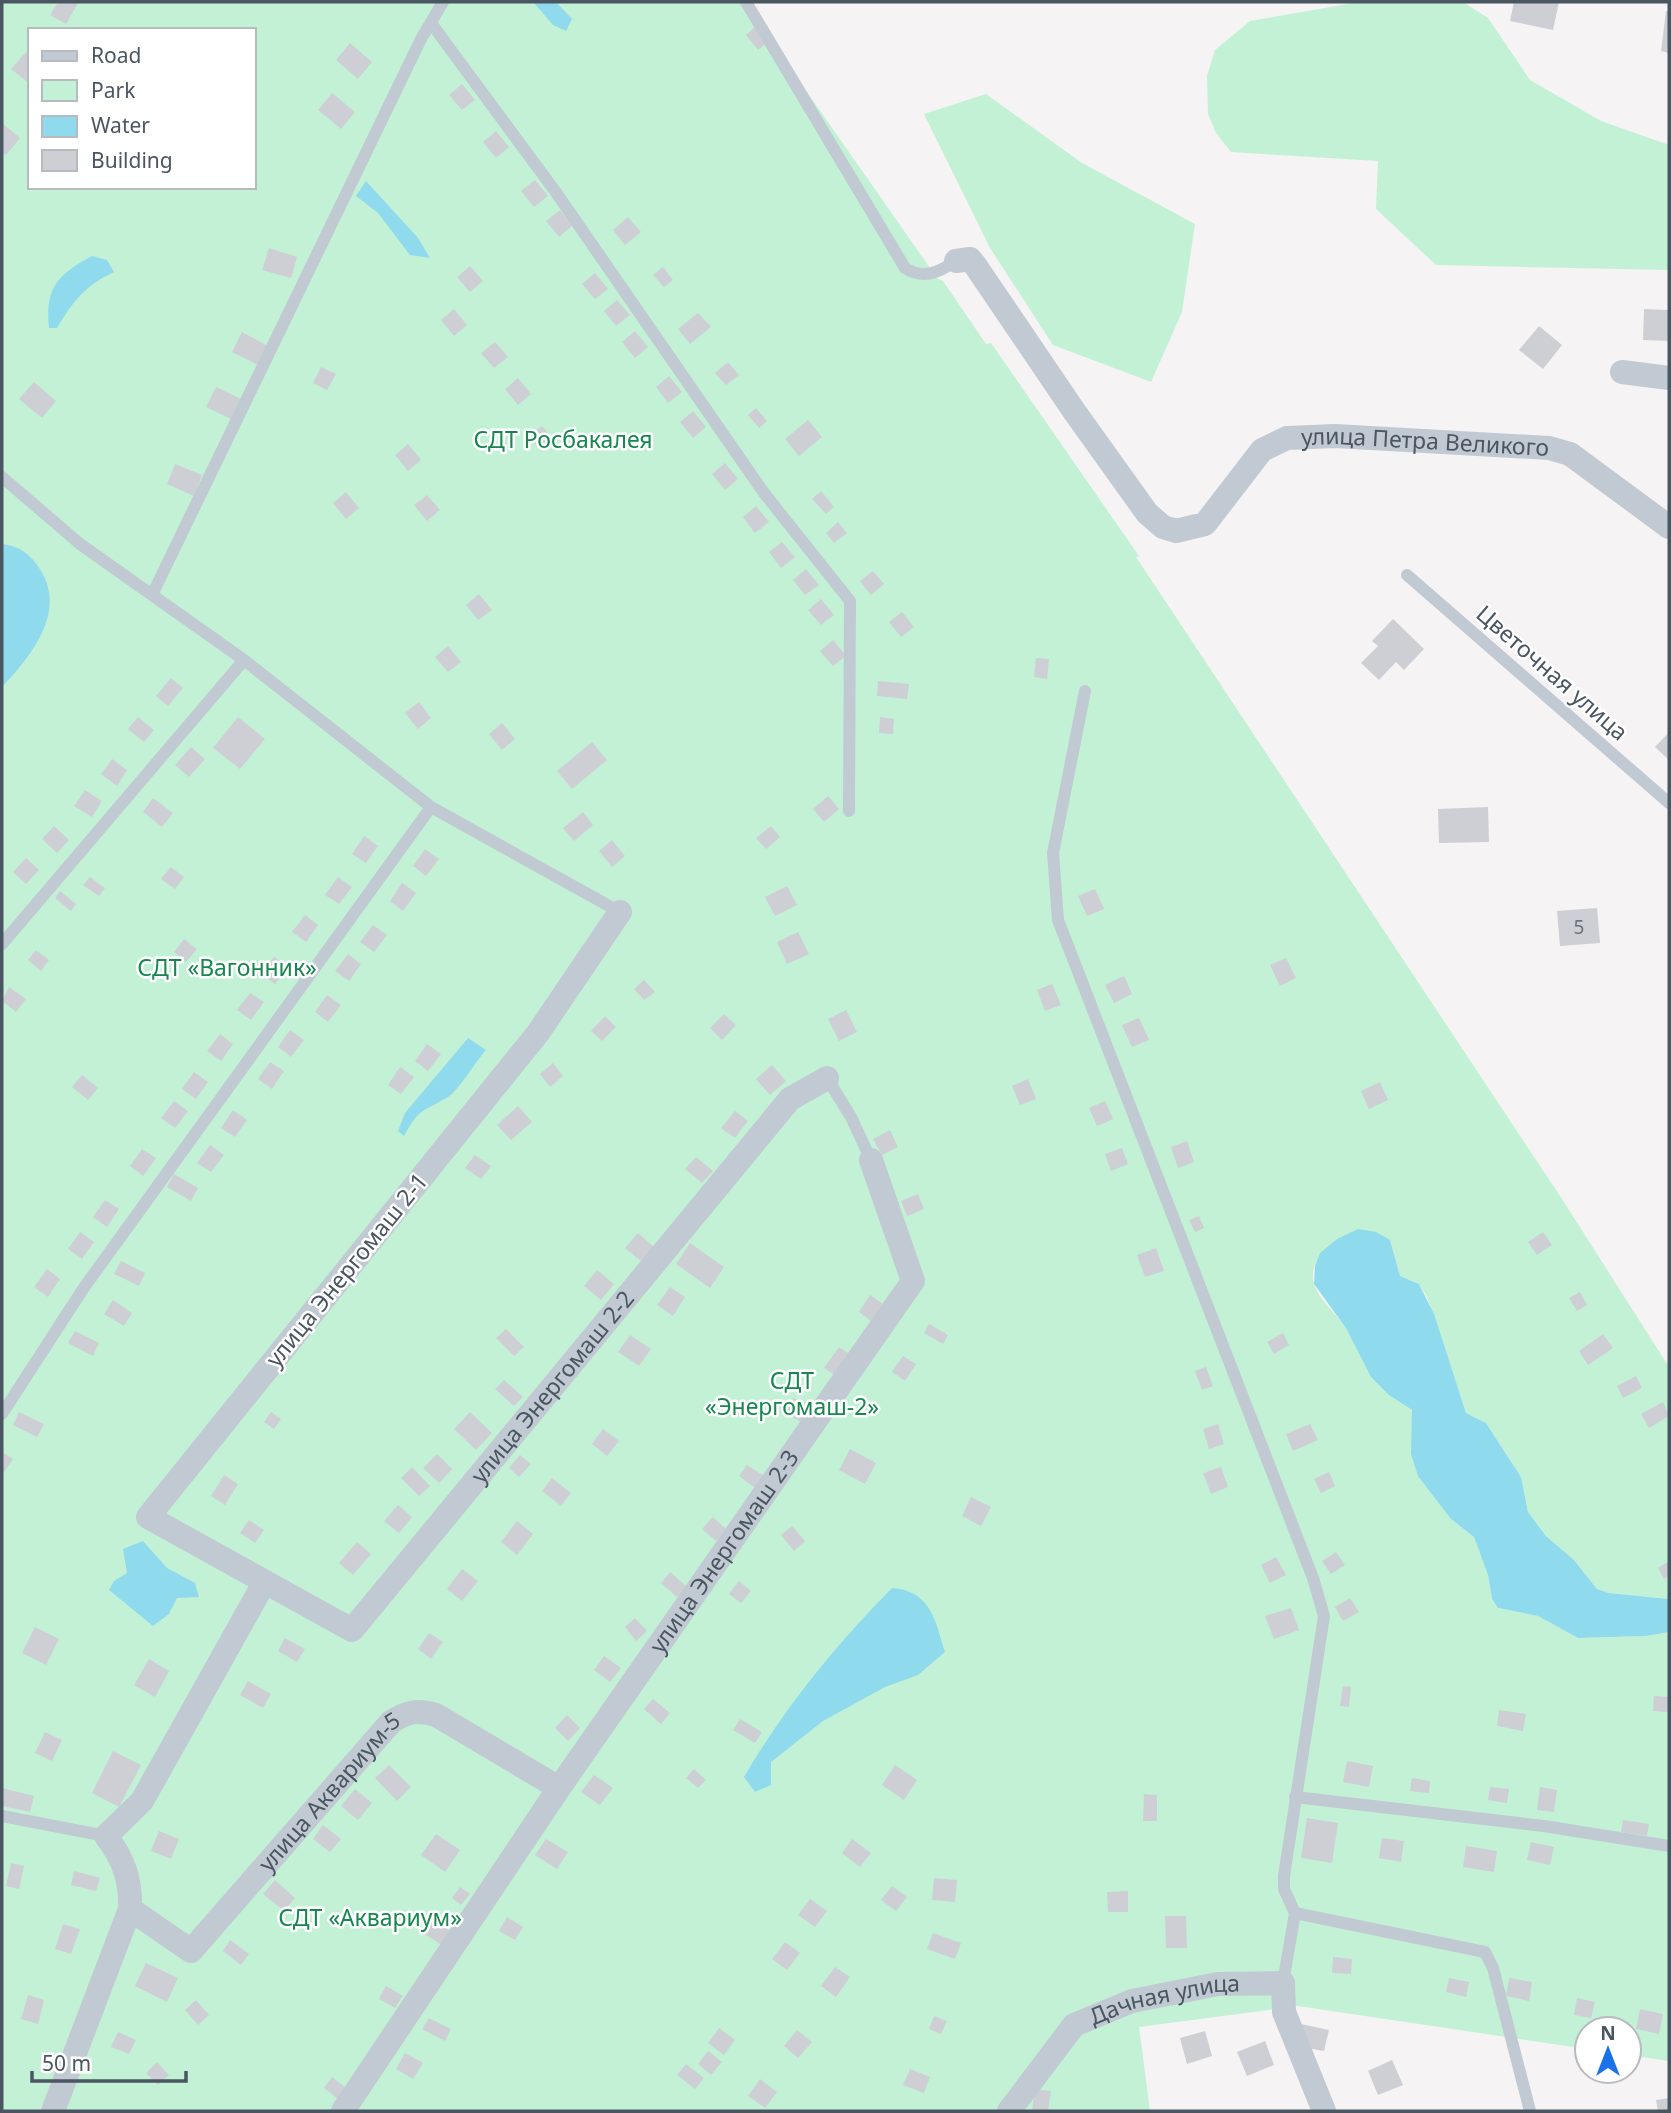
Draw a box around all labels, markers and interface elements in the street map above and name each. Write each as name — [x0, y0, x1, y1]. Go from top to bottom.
legend — [28, 28, 256, 189]
text: Road — [91, 41, 141, 69]
text: Park — [91, 76, 136, 104]
text: Water — [91, 111, 150, 139]
text: Building — [91, 146, 173, 174]
street label: улица Петра Великого — [1300, 419, 1550, 463]
park label: СДТ Росбакалея — [473, 423, 653, 455]
street label: Цветочная улица — [1470, 597, 1635, 747]
house number: 5 — [1574, 914, 1584, 940]
park label: СДТ «Вагонник» — [137, 951, 317, 983]
street label: улица Энергомаш 2-1 — [258, 1166, 435, 1373]
street label: улица Энергомаш 2-2 — [463, 1283, 641, 1490]
park label: СДТ «Энергомаш-2» — [705, 1364, 879, 1422]
street label: улица Энергомаш 2-3 — [641, 1443, 805, 1659]
street label: улица Аквариум-5 — [250, 1703, 406, 1878]
park label: СДТ «Аквариум» — [278, 1901, 462, 1933]
street label: Дачная улица — [1084, 1967, 1240, 2032]
north arrow — [1573, 2015, 1643, 2085]
text: N — [1600, 2020, 1616, 2046]
scale bar — [32, 2039, 186, 2084]
text: 50 m — [42, 2049, 91, 2077]

